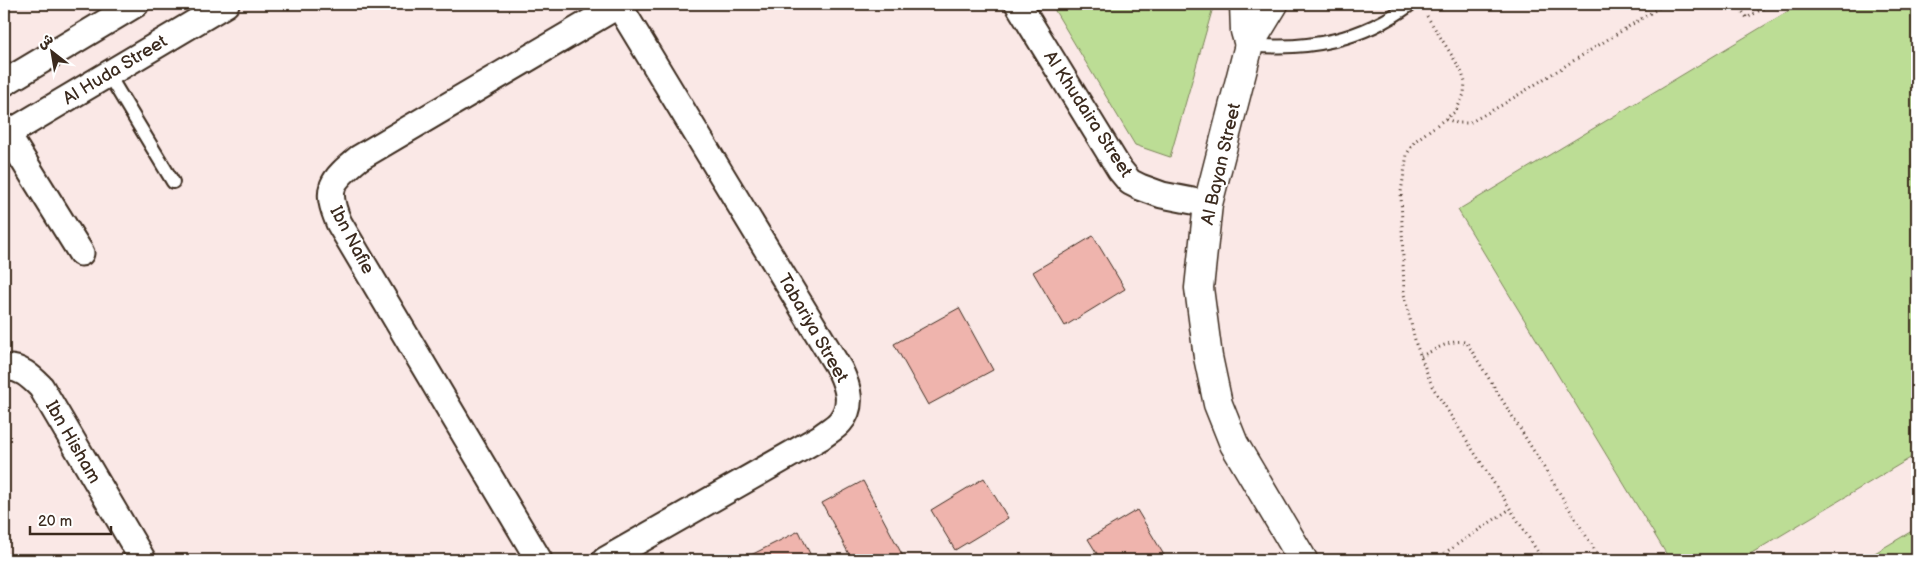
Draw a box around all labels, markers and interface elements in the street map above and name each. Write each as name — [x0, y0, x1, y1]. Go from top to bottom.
north arrow — [28, 28, 78, 78]
text: ش — [35, 30, 57, 53]
street label: Al Huda Street — [59, 31, 171, 109]
street label: Al Khudaira Street — [1039, 47, 1137, 181]
street label: Al Bayan Street — [1197, 101, 1245, 227]
street label: Ibn Nafie — [325, 202, 379, 278]
street label: Tabariya Street — [773, 270, 853, 386]
street label: Ibn Hisham — [41, 397, 105, 487]
scale bar — [30, 504, 111, 536]
text: 20 m — [38, 512, 72, 531]

